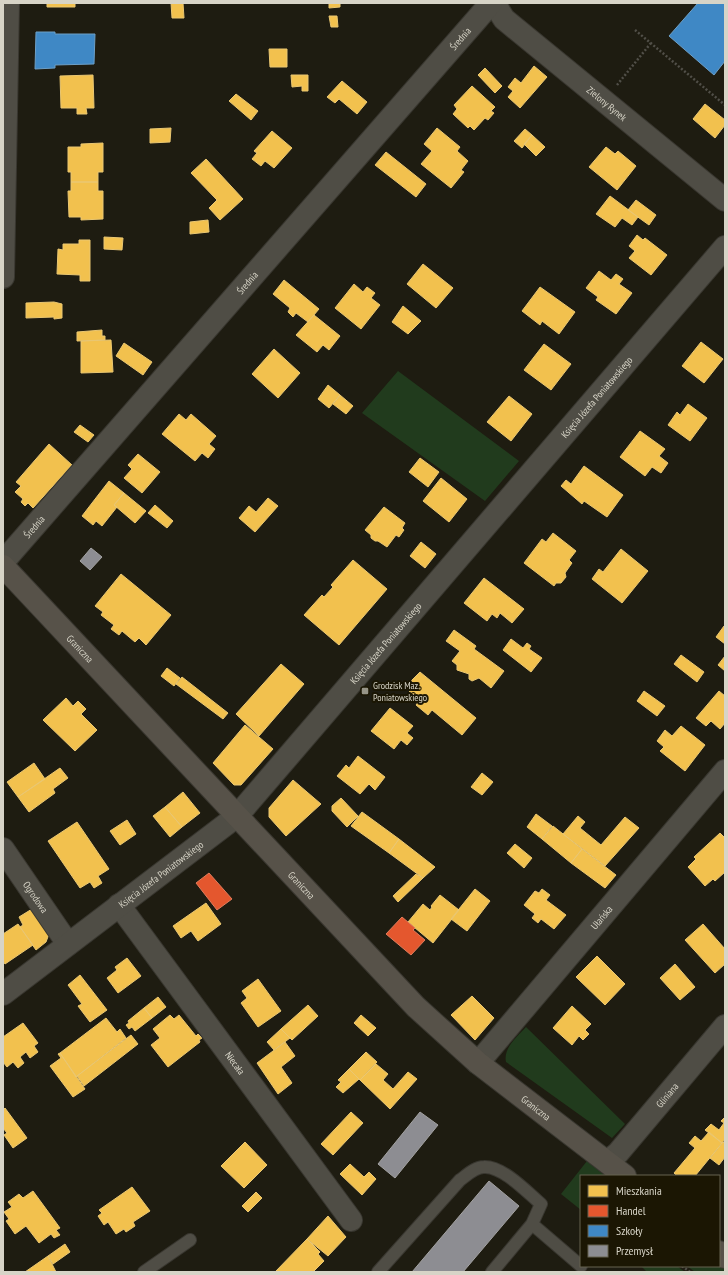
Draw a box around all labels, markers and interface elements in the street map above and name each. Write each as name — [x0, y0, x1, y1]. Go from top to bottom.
street label: Średnia — [447, 24, 474, 53]
street label: Zielony Rynek — [584, 83, 630, 124]
street label: Średnia — [234, 268, 260, 297]
street label: Księcia Józefa Poniatowskiego — [558, 354, 635, 440]
street label: Średnia — [20, 512, 47, 541]
street label: Księcia Józefa Poniatowskiego — [347, 600, 424, 686]
street label: Graniczna — [64, 632, 96, 665]
place label: Grodzisk Maz. Poniatowskiego — [373, 679, 427, 704]
marker: Grodzisk Maz. Poniatowskiego — [360, 686, 370, 696]
street label: Księcia Józefa Poniatowskiego — [116, 838, 206, 911]
street label: Graniczna — [285, 868, 318, 902]
street label: Ogrodowa — [20, 879, 51, 915]
street label: Ułańska — [588, 903, 615, 932]
street label: Niecała — [222, 1049, 248, 1077]
street label: Gliniana — [653, 1080, 681, 1110]
street label: Graniczna — [519, 1092, 553, 1123]
legend — [580, 1175, 720, 1267]
text: Mieszkania — [616, 1183, 662, 1198]
text: Handel — [616, 1203, 646, 1218]
text: Szkoły — [616, 1223, 643, 1238]
text: Przemysł — [616, 1243, 653, 1258]

